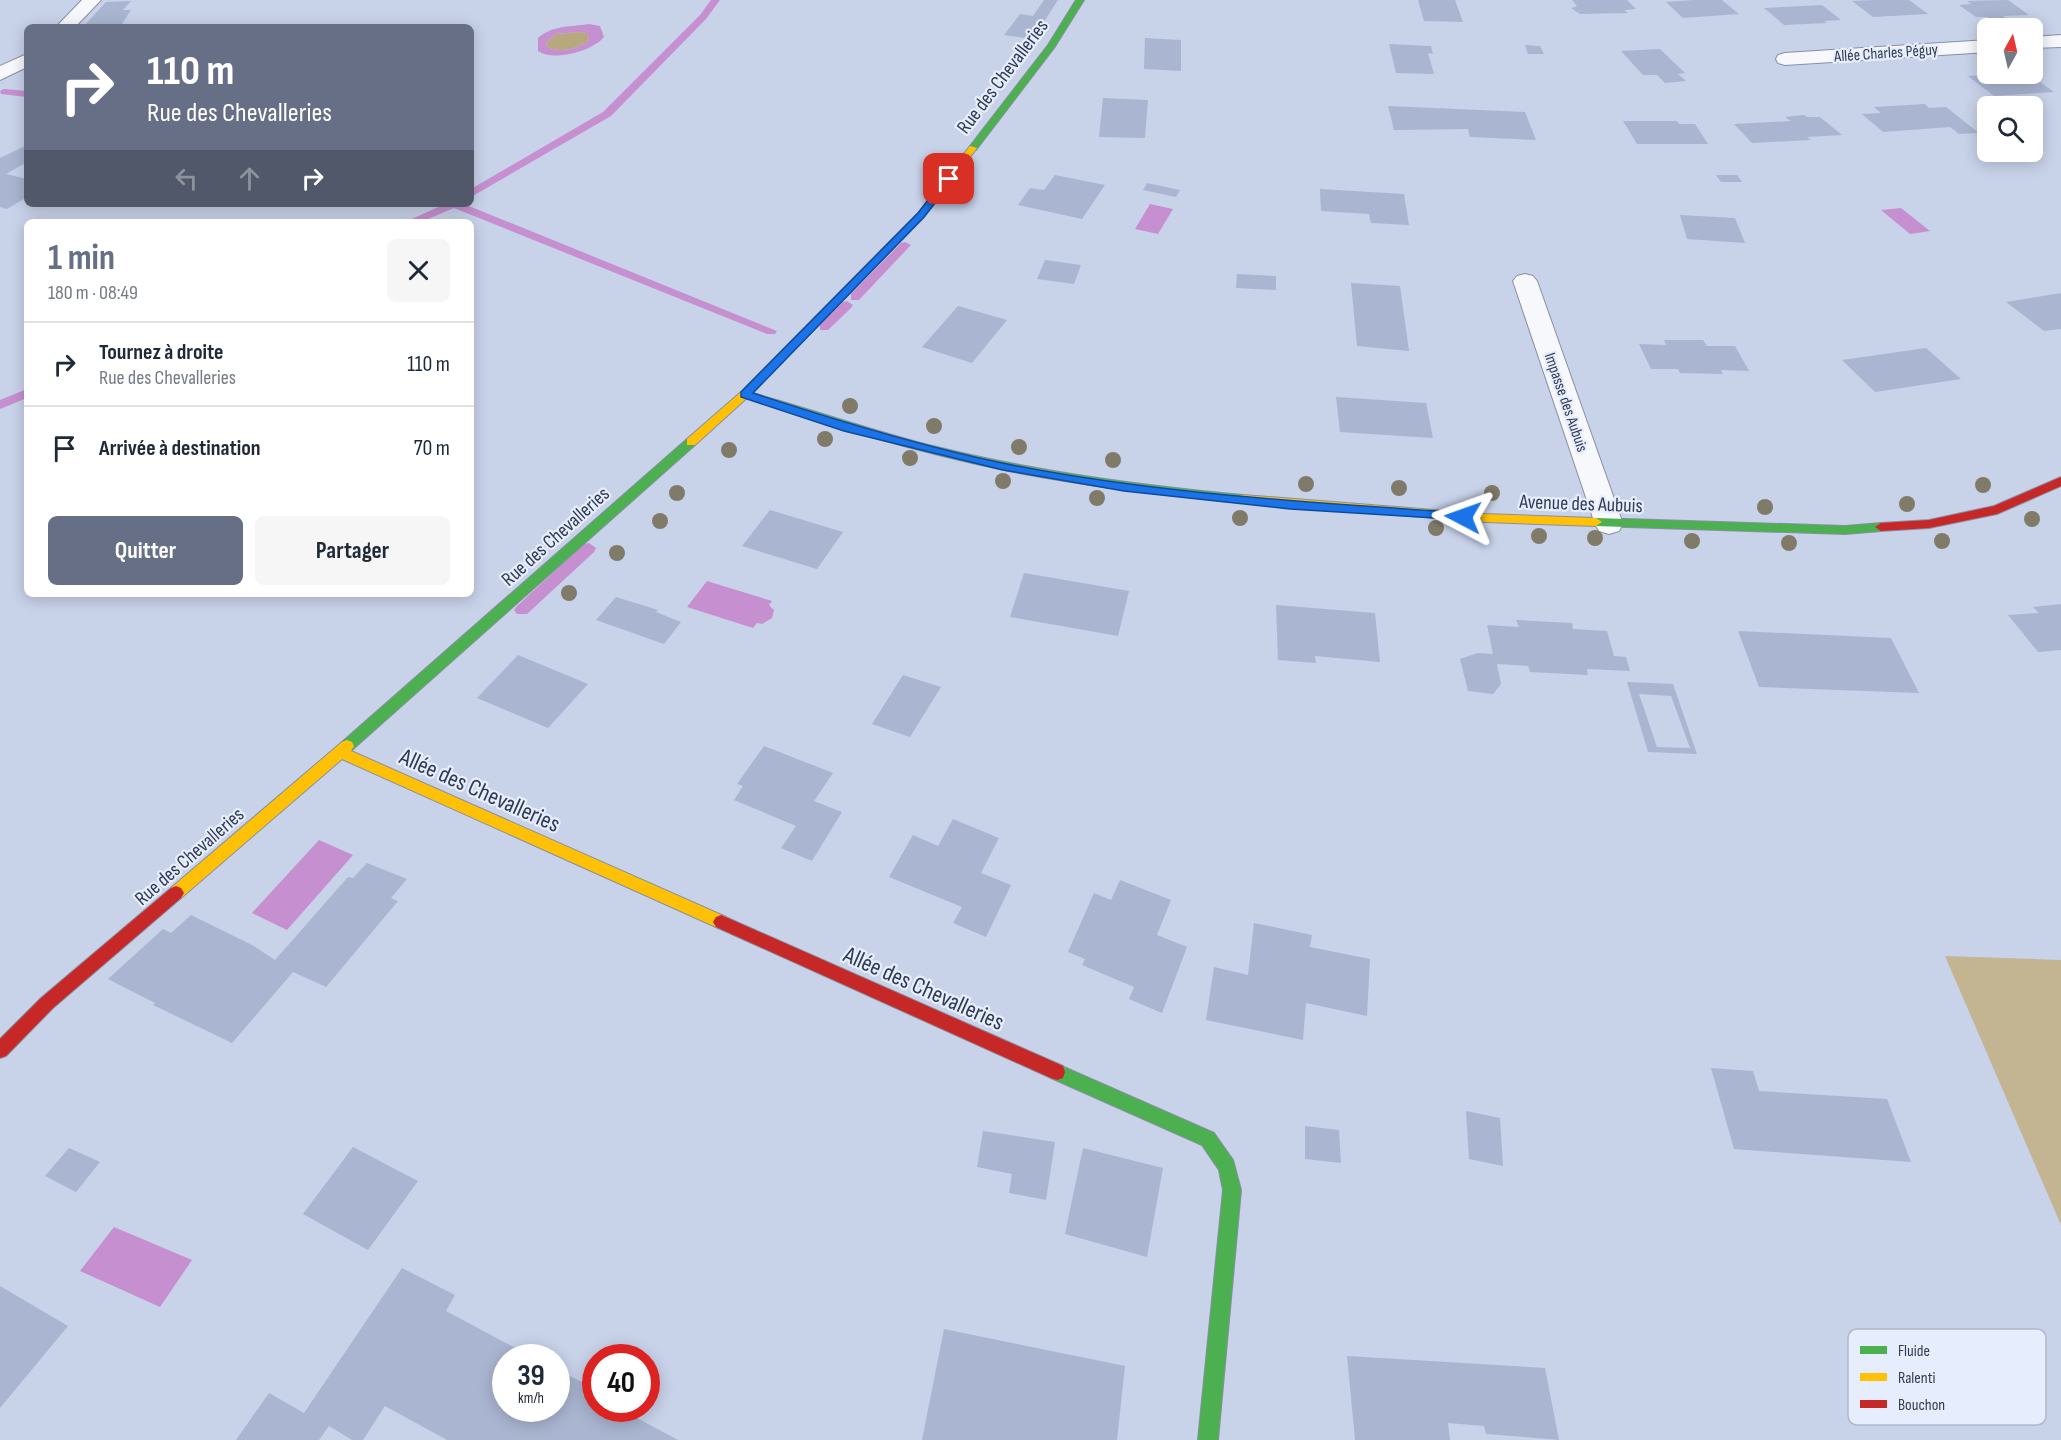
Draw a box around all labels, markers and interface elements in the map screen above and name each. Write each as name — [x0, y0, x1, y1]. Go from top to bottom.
street label: Rue des Chevalleries — [952, 15, 1054, 139]
north arrow — [1977, 18, 2043, 84]
map controls — [1977, 18, 2043, 162]
street label: Allée Charles Péguy — [1833, 40, 1939, 67]
text: 110 m — [147, 46, 234, 97]
icon: right — [48, 48, 126, 126]
button: search — [1977, 96, 2043, 162]
text: Rue des Chevalleries — [147, 97, 332, 129]
pin — [923, 153, 974, 204]
icon: left — [170, 162, 203, 195]
icon: ahead — [233, 162, 266, 195]
icon: right — [296, 162, 329, 195]
icon: arrive — [932, 162, 965, 195]
text: 1 min — [48, 237, 115, 280]
button: close — [387, 239, 450, 302]
text: 180 m · 08:49 — [48, 281, 138, 305]
text: Tournez à droite — [99, 339, 224, 366]
icon: right — [48, 348, 81, 381]
street label: Impasse des Aubuis — [1540, 350, 1591, 455]
text: 110 m — [407, 351, 450, 378]
text: Rue des Chevalleries — [99, 366, 236, 390]
icon: arrive — [48, 432, 81, 465]
text: Arrivée à destination — [99, 435, 261, 462]
text: 70 m — [414, 435, 450, 462]
street label: Rue des Chevalleries — [497, 482, 615, 592]
position arrow — [1431, 485, 1495, 549]
street label: Avenue des Aubuis — [1518, 490, 1643, 518]
button: Quitter — [48, 516, 243, 585]
button: Partager — [255, 516, 450, 585]
street label: Allée des Chevalleries — [394, 742, 564, 839]
street label: Rue des Chevalleries — [130, 803, 249, 911]
street label: Allée des Chevalleries — [838, 940, 1008, 1037]
legend — [1848, 1329, 2046, 1425]
text: Fluide — [1898, 1342, 1930, 1361]
speed limit sign: 40 — [582, 1344, 660, 1422]
text: 39 — [517, 1358, 545, 1394]
text: Ralenti — [1898, 1369, 1936, 1388]
text: km/h — [518, 1389, 544, 1408]
text: Bouchon — [1898, 1396, 1945, 1415]

